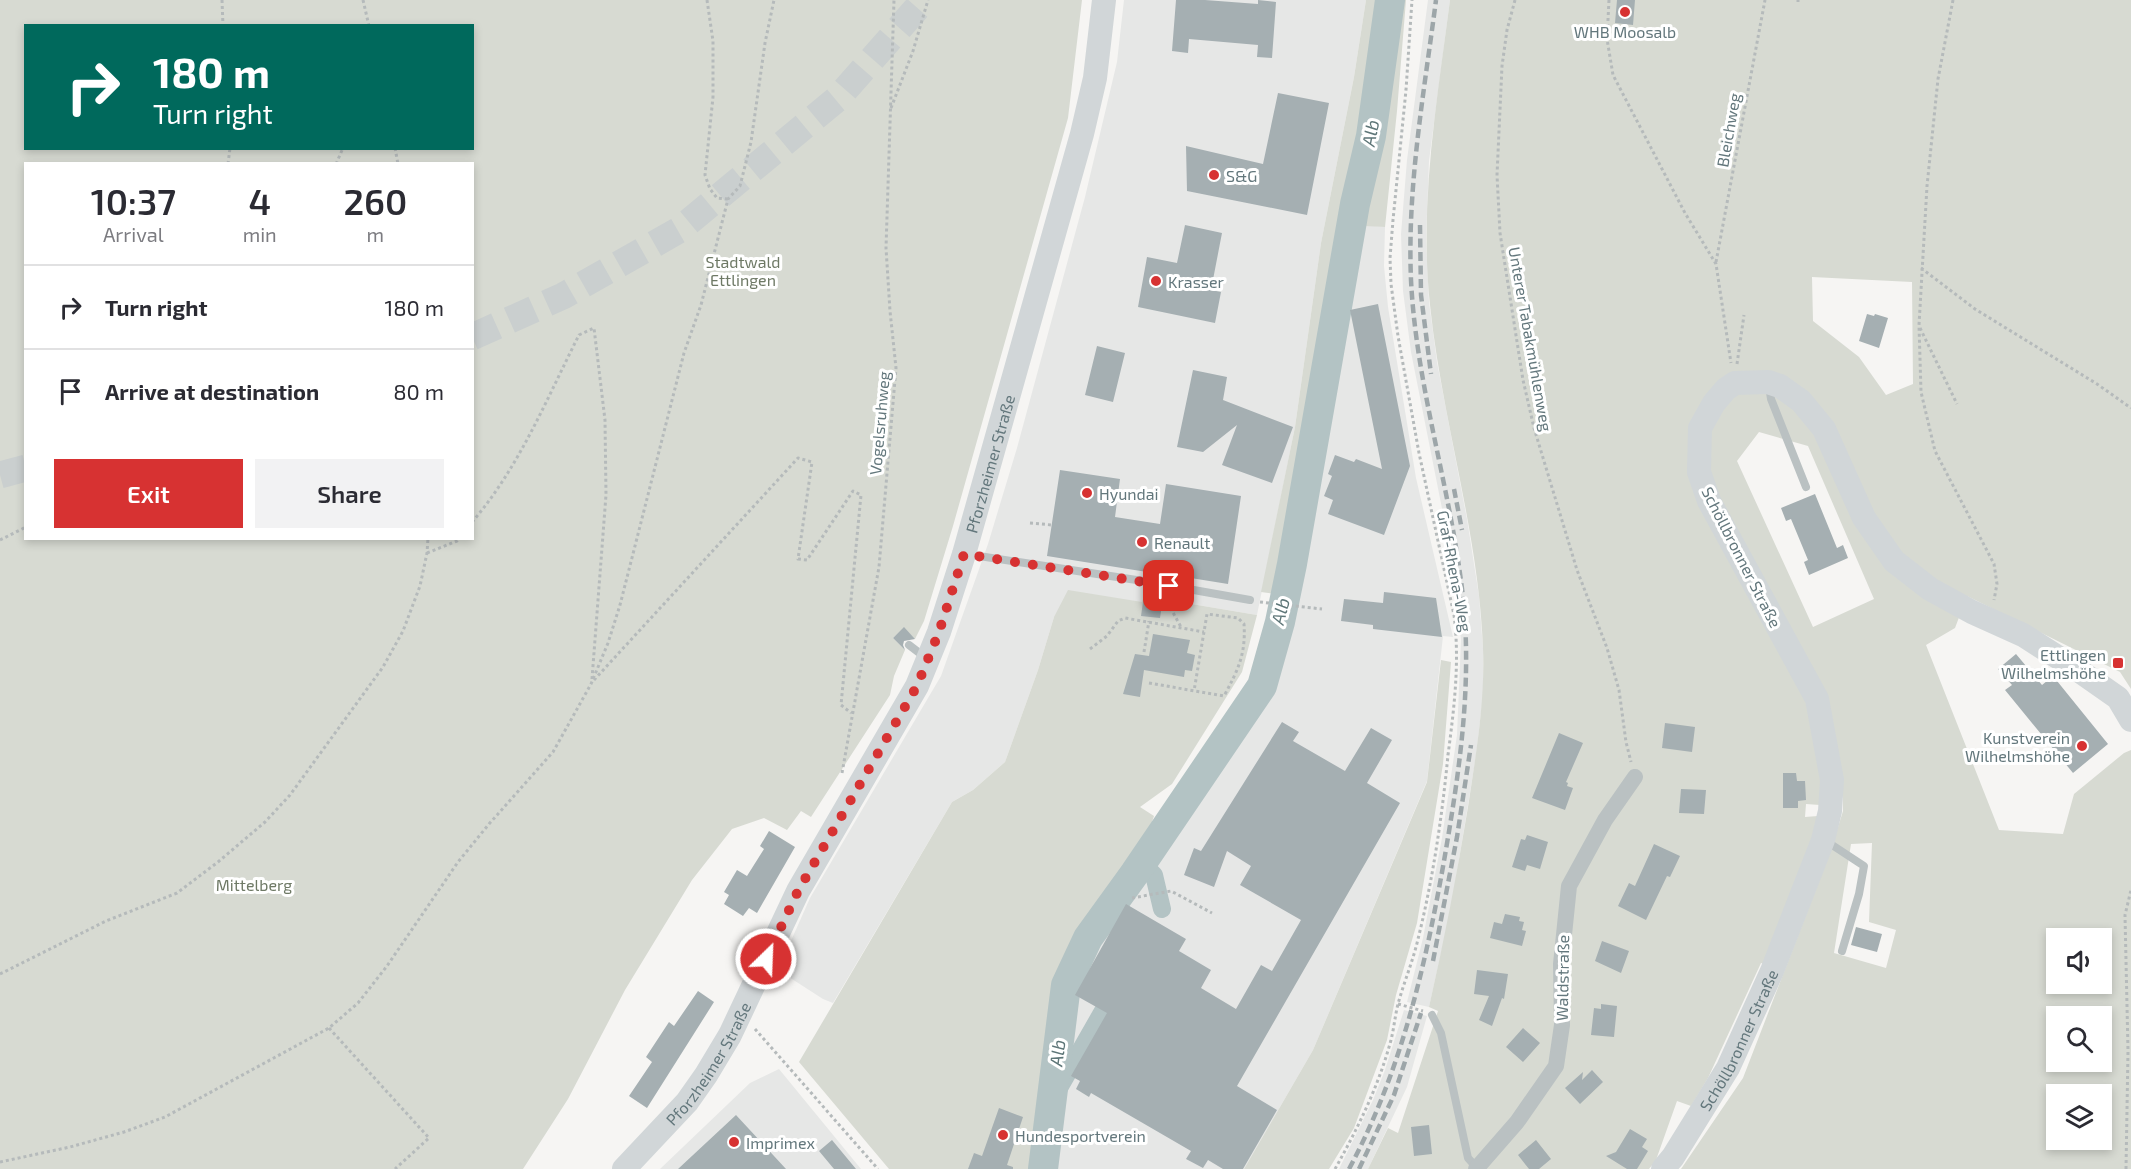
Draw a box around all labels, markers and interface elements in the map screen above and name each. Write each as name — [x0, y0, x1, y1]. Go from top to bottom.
marker: WHB Moosalb — [1618, 5, 1632, 19]
place label: WHB Moosalb — [1574, 22, 1676, 41]
text: 180 m — [153, 46, 270, 96]
icon: right — [54, 48, 132, 126]
street label: Bleichweg — [1712, 91, 1744, 169]
text: Turn right — [153, 97, 273, 129]
water label: Alb — [1357, 118, 1383, 149]
place label: S&G — [1226, 166, 1257, 185]
marker: S&G — [1207, 168, 1221, 182]
text: 10:37 — [91, 179, 176, 222]
text: 4 — [248, 179, 271, 222]
text: 260 — [343, 179, 407, 222]
text: Arrival — [103, 222, 164, 246]
text: min — [243, 222, 277, 246]
text: m — [367, 222, 384, 246]
street label: Unterer Tabakmühlenweg — [1505, 245, 1557, 433]
park label: Stadtwald Ettlingen — [706, 252, 780, 289]
place label: Krasser — [1168, 272, 1225, 291]
marker: Krasser — [1149, 274, 1163, 288]
icon: right — [54, 291, 87, 324]
text: Turn right — [105, 294, 207, 320]
text: 180 m — [384, 294, 444, 320]
street label: Vogelsruhweg — [865, 370, 893, 476]
icon: arrive — [54, 375, 87, 408]
text: Arrive at destination — [105, 378, 319, 404]
text: 80 m — [393, 378, 444, 404]
street label: Pforzheimer Straße — [961, 392, 1018, 535]
button: Exit — [54, 459, 243, 528]
button: Share — [255, 459, 444, 528]
street label: Schöllbronner Straße — [1698, 483, 1786, 631]
place label: Hyundai — [1099, 484, 1159, 503]
marker: Hyundai — [1080, 486, 1094, 500]
street label: Graf-Rhena-Weg — [1434, 509, 1476, 633]
place label: Renault — [1154, 533, 1210, 552]
marker: Renault — [1135, 535, 1149, 549]
pin — [1143, 560, 1194, 611]
icon: arrive — [1152, 569, 1185, 602]
water label: Alb — [1266, 595, 1294, 628]
place label: Ettlingen Wilhelmshöhe — [2001, 645, 2106, 682]
marker: Ettlingen Wilhelmshöhe — [2111, 656, 2125, 670]
place label: Kunstverein Wilhelmshöhe — [1965, 728, 2070, 765]
marker: Kunstverein Wilhelmshöhe — [2075, 739, 2089, 753]
park label: Mittelberg — [216, 875, 292, 894]
position arrow — [734, 927, 798, 991]
map controls — [2046, 928, 2112, 1150]
button: sound — [2046, 928, 2112, 994]
street label: Waldstraße — [1552, 935, 1572, 1021]
street label: Schöllbronner Straße — [1695, 966, 1781, 1114]
street label: Pforzheimer Straße — [661, 999, 754, 1128]
button: search — [2046, 1006, 2112, 1072]
water label: Alb — [1044, 1038, 1070, 1069]
button: layers — [2046, 1084, 2112, 1150]
place label: Hundesportverein — [1015, 1126, 1146, 1145]
marker: Hundesportverein — [996, 1128, 1010, 1142]
place label: Imprimex — [746, 1133, 815, 1152]
marker: Imprimex — [727, 1135, 741, 1149]

